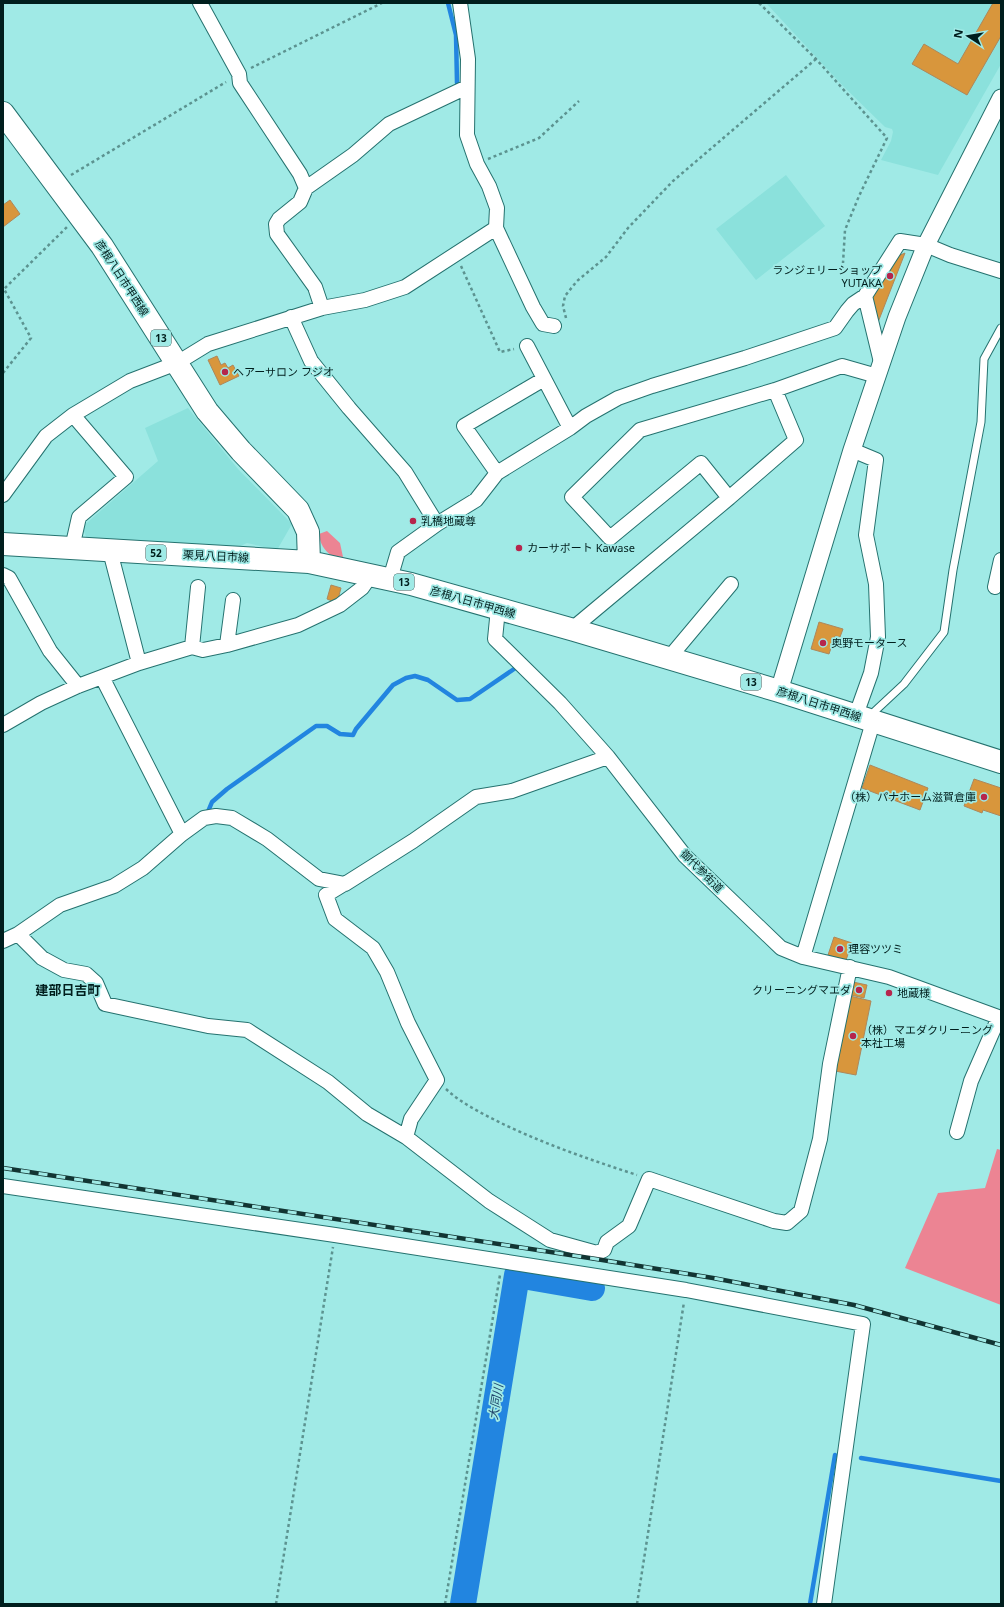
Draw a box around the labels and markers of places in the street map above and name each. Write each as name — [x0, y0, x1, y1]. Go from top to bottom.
place label: ランジェリーショップ YUTAKA — [772, 262, 883, 290]
marker: ランジェリーショップ YUTAKA — [885, 271, 895, 281]
place label: ヘアーサロン フジオ — [233, 364, 334, 379]
marker: ヘアーサロン フジオ — [220, 367, 230, 377]
place label: 乳橋地蔵尊 — [421, 513, 476, 528]
marker: 乳橋地蔵尊 — [408, 516, 418, 526]
place label: カーサポート Kawase — [527, 540, 635, 555]
marker: カーサポート Kawase — [514, 543, 524, 553]
place label: 奥野モータース — [831, 635, 907, 650]
marker: 奥野モータース — [818, 638, 828, 648]
place label: （株）パナホーム滋賀倉庫 — [844, 789, 976, 804]
marker: （株）パナホーム滋賀倉庫 — [979, 792, 989, 802]
place label: 理容ツツミ — [848, 941, 903, 956]
marker: 理容ツツミ — [835, 944, 845, 954]
place label: クリーニングマエダ — [752, 982, 851, 997]
marker: クリーニングマエダ — [854, 985, 864, 995]
place label: 地蔵様 — [897, 985, 930, 1000]
marker: 地蔵様 — [884, 988, 894, 998]
place label: （株）マエダクリーニング 本社工場 — [861, 1022, 993, 1050]
marker: （株）マエダクリーニング 本社工場 — [848, 1031, 858, 1041]

